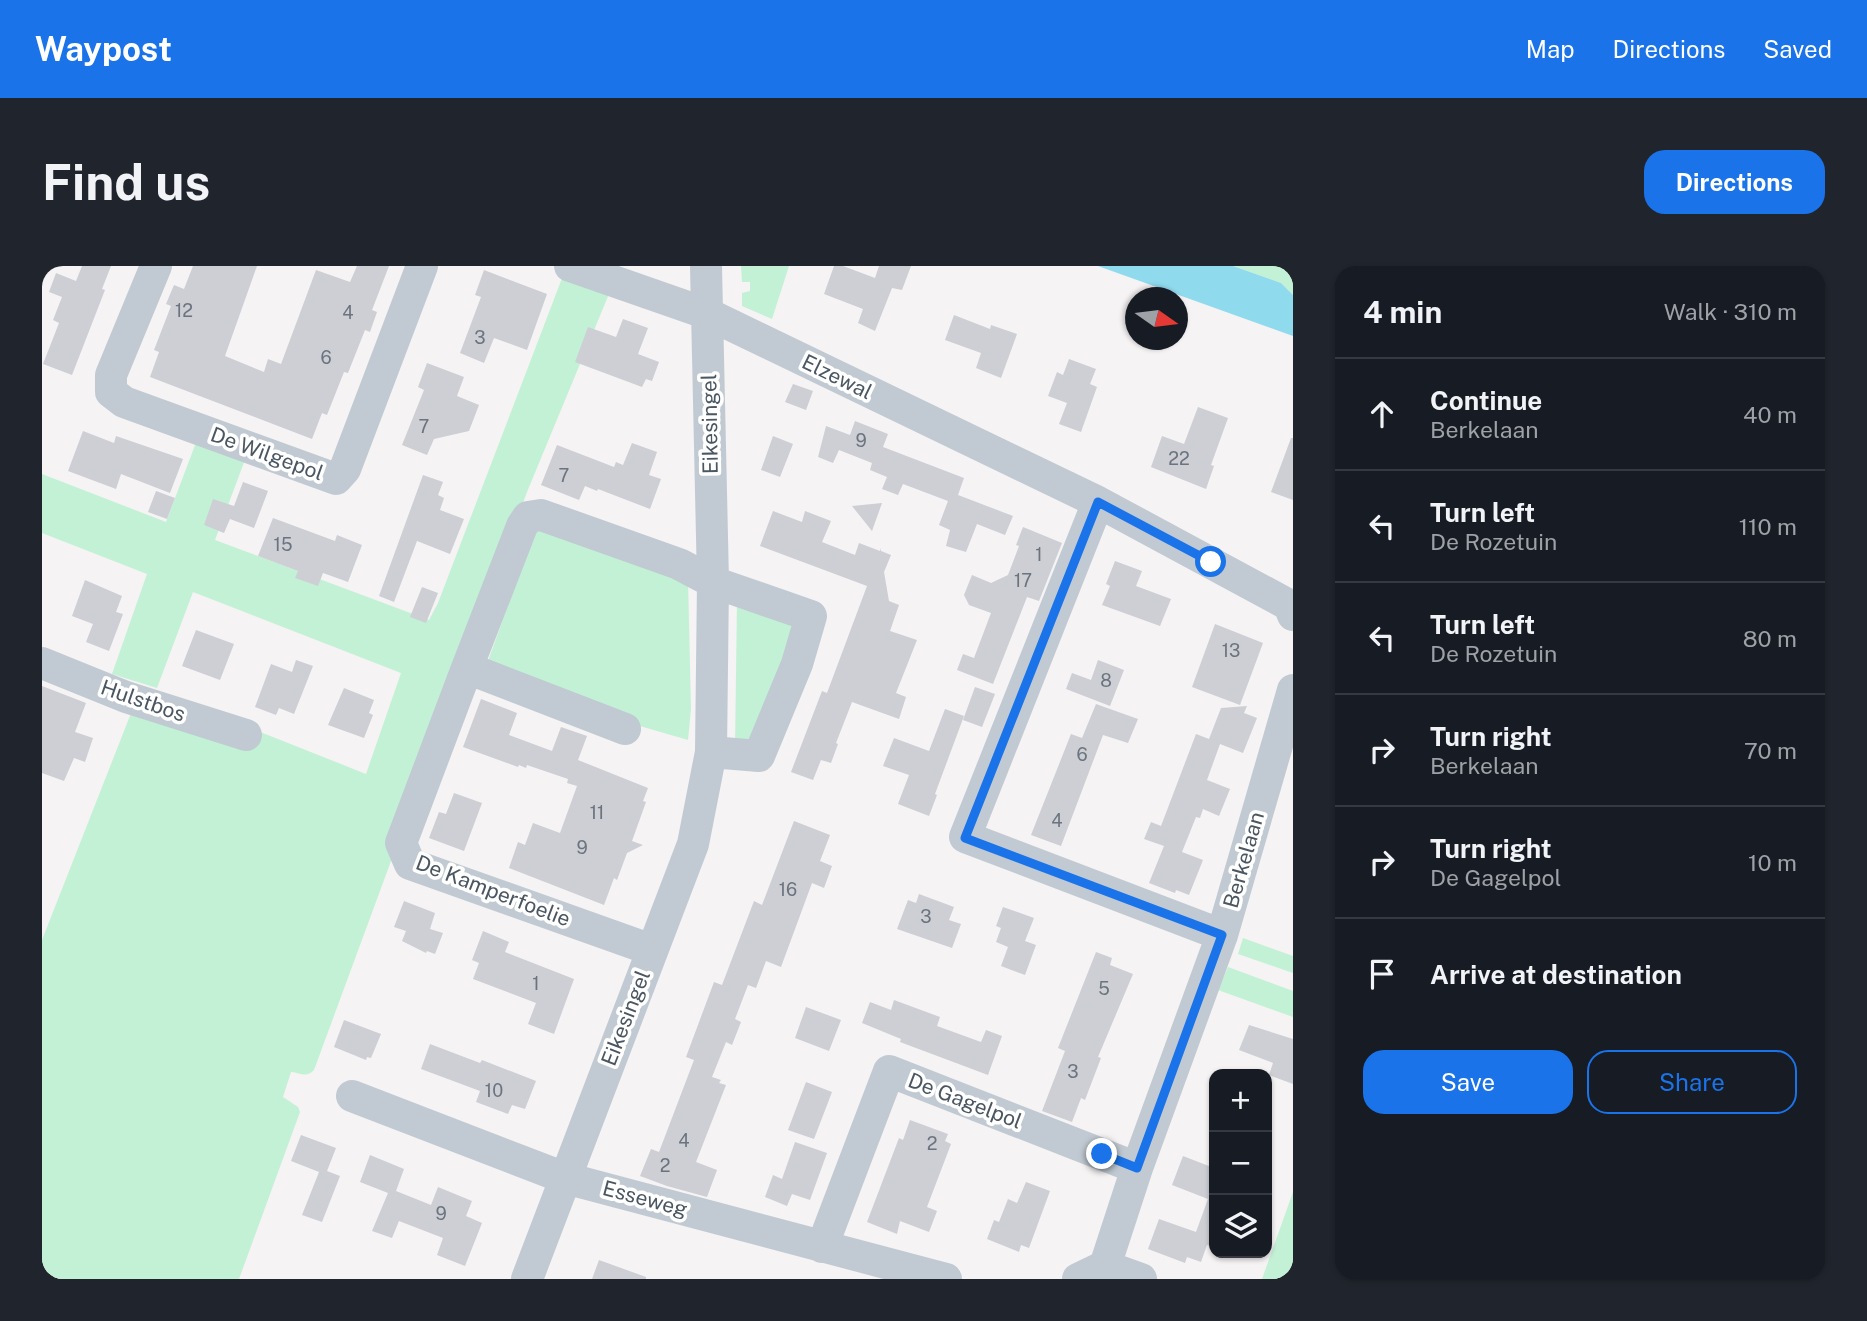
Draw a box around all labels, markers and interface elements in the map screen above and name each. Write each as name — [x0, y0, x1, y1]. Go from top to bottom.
text: Waypost — [35, 30, 172, 68]
text: Map — [1526, 35, 1575, 63]
text: Directions — [1613, 35, 1725, 63]
text: Saved — [1763, 35, 1832, 63]
button: Directions — [1644, 150, 1825, 214]
text: Find us — [42, 153, 210, 211]
north arrow — [1125, 287, 1188, 350]
text: 4 min — [1363, 294, 1442, 330]
text: Walk · 310 m — [1664, 298, 1797, 325]
house number: 12 — [175, 300, 193, 321]
house number: 4 — [342, 302, 354, 323]
house number: 3 — [474, 327, 486, 348]
house number: 6 — [320, 347, 332, 368]
street label: Elzewal — [798, 349, 876, 404]
street label: Eikesingel — [696, 374, 723, 474]
text: Continue — [1430, 385, 1542, 416]
icon: ahead — [1363, 395, 1401, 433]
text: 40 m — [1743, 401, 1797, 428]
house number: 7 — [419, 416, 429, 437]
text: Berkelaan — [1430, 416, 1538, 443]
street label: De Wilgepol — [207, 422, 327, 486]
house number: 9 — [855, 430, 867, 451]
house number: 22 — [1168, 448, 1190, 469]
house number: 7 — [559, 465, 569, 486]
text: Turn left — [1430, 497, 1535, 528]
icon: left — [1363, 507, 1401, 545]
text: 110 m — [1739, 513, 1797, 540]
text: De Rozetuin — [1430, 528, 1557, 555]
house number: 15 — [274, 534, 292, 555]
house number: 1 — [1035, 544, 1043, 565]
route start — [1195, 546, 1226, 577]
house number: 17 — [1014, 570, 1032, 591]
text: Turn left — [1430, 609, 1535, 640]
icon: left — [1363, 619, 1401, 657]
text: 80 m — [1743, 625, 1797, 652]
house number: 13 — [1222, 640, 1240, 661]
text: De Rozetuin — [1430, 640, 1557, 667]
house number: 8 — [1100, 670, 1112, 691]
street label: Hulstbos — [97, 674, 189, 727]
text: Turn right — [1430, 721, 1552, 752]
icon: right — [1363, 731, 1401, 769]
text: 70 m — [1744, 737, 1797, 764]
house number: 6 — [1076, 744, 1088, 765]
text: Berkelaan — [1430, 752, 1538, 779]
house number: 11 — [590, 802, 604, 823]
street label: Berkelaan — [1218, 809, 1269, 911]
house number: 4 — [1051, 810, 1063, 831]
text: Turn right — [1430, 833, 1552, 864]
house number: 9 — [576, 837, 588, 858]
icon: right — [1363, 843, 1401, 881]
text: 10 m — [1748, 849, 1797, 876]
street label: De Kamperfoelie — [412, 850, 574, 931]
text: De Gagelpol — [1430, 864, 1562, 891]
house number: 16 — [779, 879, 797, 900]
house number: 3 — [920, 906, 932, 927]
icon: arrive — [1363, 955, 1401, 993]
text: Arrive at destination — [1430, 959, 1682, 990]
street label: Eikesingel — [596, 967, 655, 1069]
house number: 1 — [532, 973, 540, 994]
house number: 5 — [1098, 978, 1110, 999]
button: Save — [1363, 1050, 1573, 1114]
button: Share — [1587, 1050, 1797, 1114]
house number: 3 — [1067, 1061, 1079, 1082]
street label: De Gagelpol — [905, 1067, 1026, 1134]
map controls — [1209, 1069, 1272, 1258]
button: + — [1209, 1069, 1272, 1132]
house number: 10 — [485, 1080, 503, 1101]
house number: 4 — [678, 1130, 690, 1151]
button: − — [1209, 1132, 1272, 1195]
house number: 2 — [927, 1133, 937, 1154]
route end — [1086, 1138, 1117, 1169]
house number: 2 — [660, 1155, 670, 1176]
street label: Esseweg — [600, 1175, 690, 1222]
button: layers — [1209, 1195, 1272, 1258]
house number: 9 — [435, 1203, 447, 1224]

